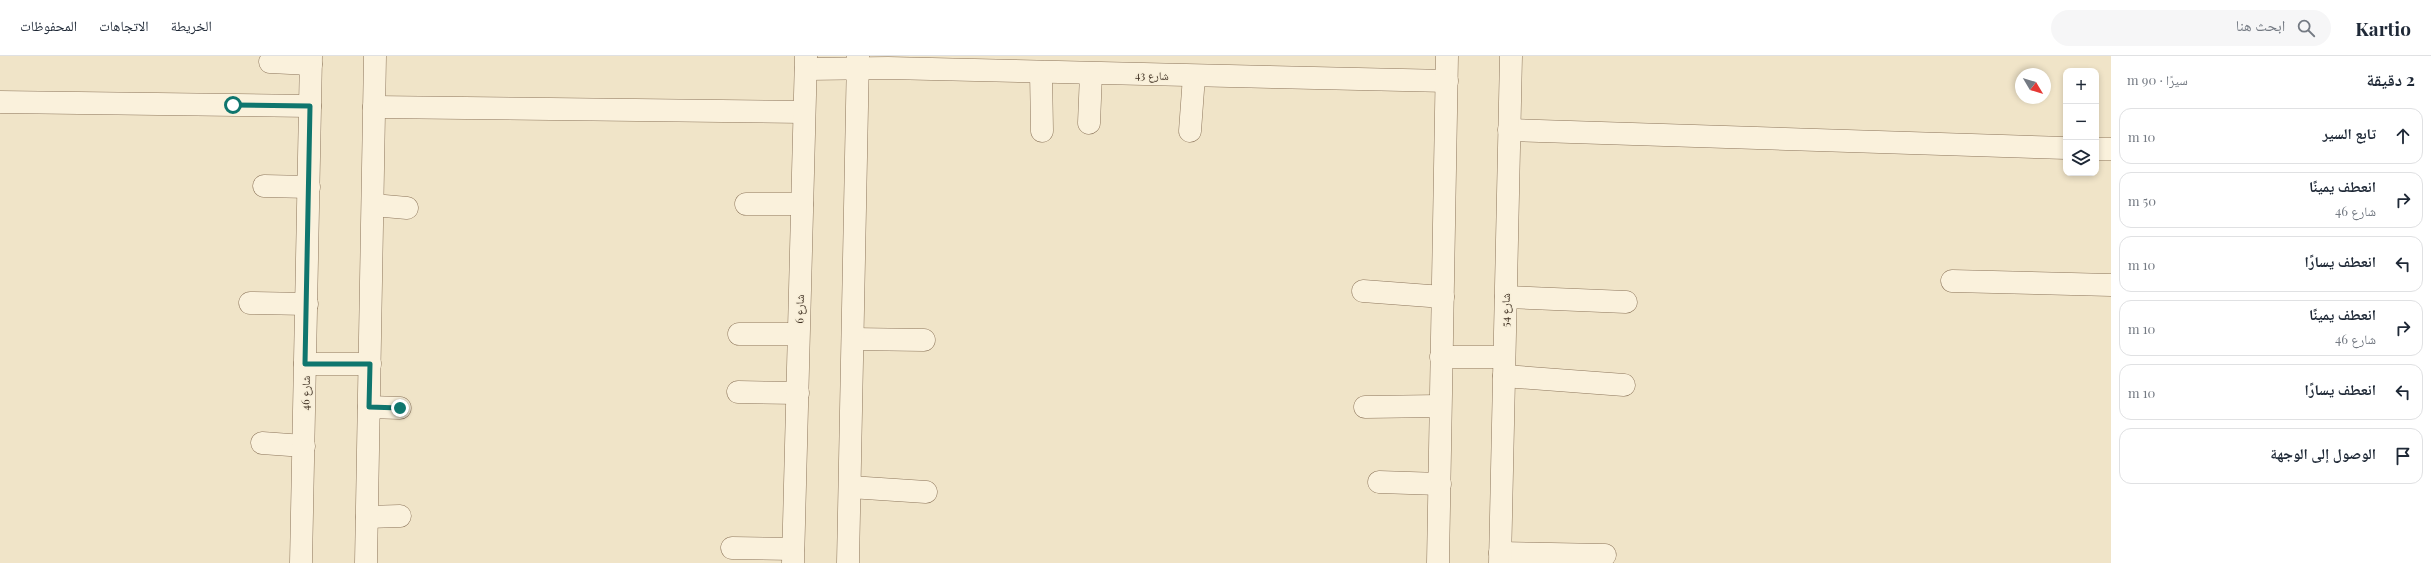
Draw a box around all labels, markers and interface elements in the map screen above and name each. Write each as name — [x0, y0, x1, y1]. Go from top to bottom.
search box — [2051, 10, 2331, 46]
text: ابحث هنا — [2236, 15, 2285, 35]
text: Kartio — [2355, 15, 2411, 41]
text: المحفوظات — [20, 16, 77, 35]
text: الاتجاهات — [99, 16, 149, 35]
text: الخريطة — [171, 16, 212, 35]
icon: search — [2295, 17, 2317, 39]
street label: شارع 43 — [1135, 67, 1169, 83]
north arrow — [2015, 68, 2051, 104]
map controls — [2063, 68, 2099, 176]
button: + — [2063, 68, 2099, 104]
text: 2 دقيقة — [2366, 68, 2415, 90]
text: سيرًا · 90 m — [2127, 71, 2188, 88]
route start — [224, 96, 242, 114]
button: − — [2063, 104, 2099, 140]
text: تابع السير — [2322, 123, 2376, 143]
icon: ahead — [2392, 125, 2414, 147]
text: 10 m — [2128, 128, 2155, 145]
button: layers — [2063, 140, 2099, 176]
text: انعطف يمينًا — [2309, 176, 2376, 196]
icon: right — [2392, 189, 2414, 211]
text: 50 m — [2128, 192, 2156, 209]
text: شارع 46 — [2335, 202, 2376, 219]
text: انعطف يسارًا — [2304, 251, 2376, 271]
icon: left — [2392, 253, 2414, 275]
text: 10 m — [2128, 256, 2155, 273]
street label: شارع 54 — [1497, 293, 1513, 327]
street label: شارع 6 — [791, 294, 807, 324]
text: انعطف يمينًا — [2309, 304, 2376, 324]
icon: right — [2392, 317, 2414, 339]
text: 10 m — [2128, 320, 2155, 337]
text: شارع 46 — [2335, 330, 2376, 347]
street label: شارع 46 — [297, 375, 313, 411]
text: انعطف يسارًا — [2304, 379, 2376, 399]
icon: left — [2392, 381, 2414, 403]
text: 10 m — [2128, 384, 2155, 401]
route end — [391, 399, 409, 417]
text: الوصول إلى الوجهة — [2270, 443, 2376, 463]
icon: arrive — [2392, 445, 2414, 467]

